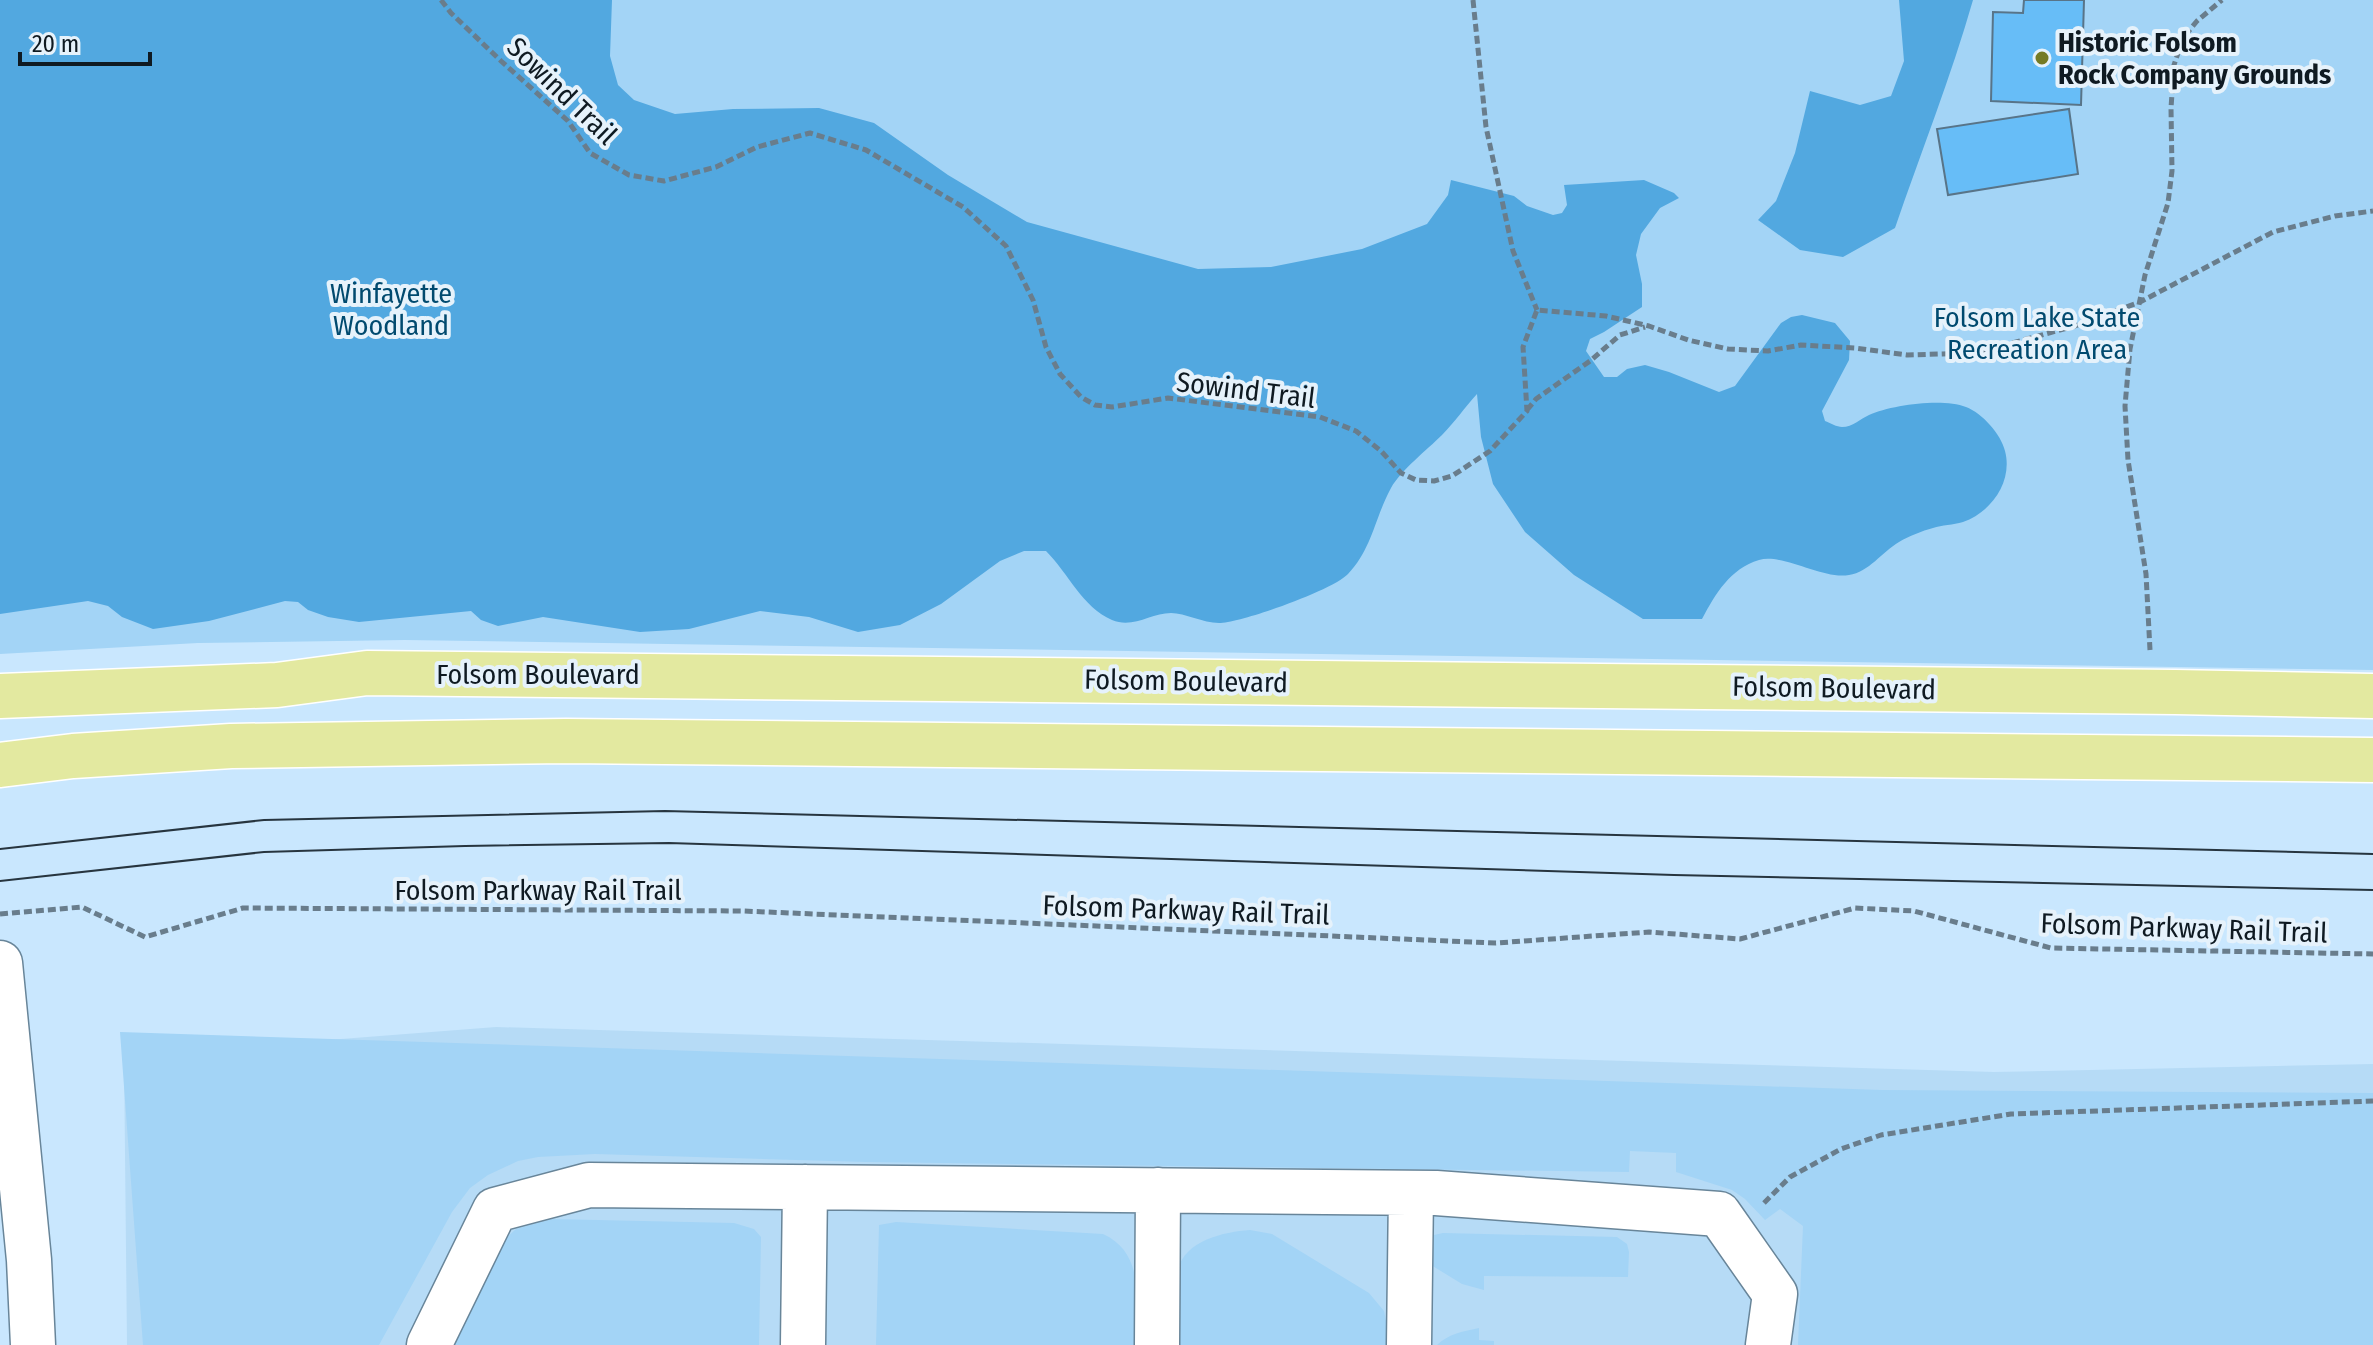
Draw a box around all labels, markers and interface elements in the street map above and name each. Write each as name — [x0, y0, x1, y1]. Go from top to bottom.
scale bar — [20, 16, 150, 66]
place label: Historic Folsom Rock Company Grounds — [2058, 26, 2331, 91]
text: 20 m — [32, 30, 79, 58]
street label: Sowind Trail — [500, 31, 624, 151]
marker: Historic Folsom Rock Company Grounds — [2033, 49, 2051, 67]
park label: Winfayette Woodland — [330, 277, 452, 342]
park label: Folsom Lake State Recreation Area — [1934, 301, 2140, 366]
street label: Sowind Trail — [1175, 365, 1317, 415]
street label: Folsom Boulevard — [436, 658, 640, 691]
street label: Folsom Boulevard — [1084, 663, 1288, 699]
street label: Folsom Boulevard — [1732, 670, 1936, 706]
street label: Folsom Parkway Rail Trail — [394, 874, 682, 907]
street label: Folsom Parkway Rail Trail — [1042, 888, 1330, 932]
street label: Folsom Parkway Rail Trail — [2040, 906, 2328, 950]

